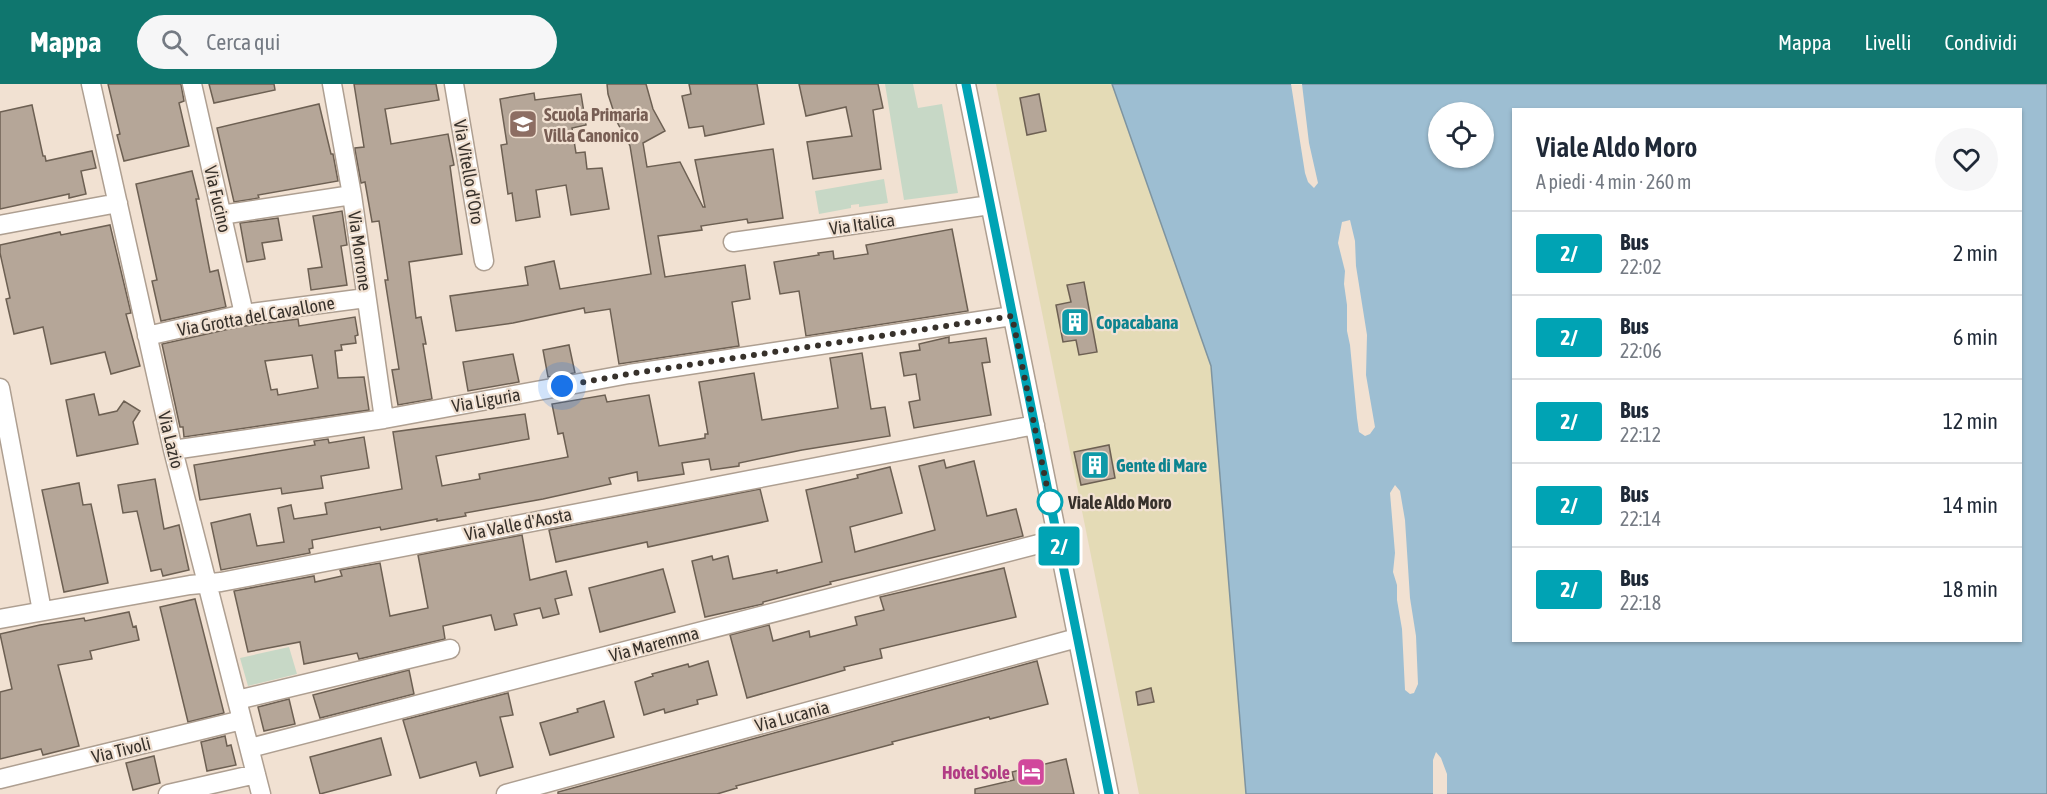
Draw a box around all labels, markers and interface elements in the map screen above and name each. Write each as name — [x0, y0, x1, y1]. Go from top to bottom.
search box — [137, 15, 557, 69]
text: Mappa — [30, 26, 101, 58]
icon: search — [158, 26, 191, 59]
text: Cerca qui — [206, 29, 280, 55]
text: Mappa — [1778, 30, 1832, 54]
text: Livelli — [1865, 30, 1911, 54]
text: Condividi — [1944, 30, 2017, 54]
map controls — [1428, 102, 1494, 168]
button: locate — [1428, 102, 1494, 168]
place label: Scuola Primaria Villa Canonico — [543, 104, 648, 146]
school or university icon: Scuola Primaria Villa Canonico — [507, 108, 539, 140]
street label: Via Vitello d'Oro — [449, 118, 489, 226]
button: heart — [1935, 128, 1998, 191]
text: Viale Aldo Moro — [1536, 131, 1697, 163]
street label: Via Fucino — [200, 164, 236, 234]
text: A piedi · 4 min · 260 m — [1536, 170, 1691, 193]
street label: Via Italica — [828, 209, 896, 239]
street label: Via Morrone — [344, 210, 376, 292]
text: Bus — [1620, 229, 1649, 255]
text: 2 min — [1953, 240, 1998, 266]
text: 2/ — [1561, 241, 1577, 265]
text: 22:02 — [1620, 255, 1662, 278]
street label: Via Grotta del Cavallone — [176, 292, 336, 340]
building icon: Copacabana — [1059, 306, 1091, 338]
place label: Copacabana — [1096, 312, 1179, 333]
text: Bus — [1620, 313, 1649, 339]
text: 6 min — [1953, 324, 1998, 350]
text: 2/ — [1561, 325, 1577, 349]
text: 22:06 — [1620, 339, 1662, 362]
your location — [547, 371, 577, 401]
street label: Via Liguria — [450, 384, 522, 416]
text: Bus — [1620, 397, 1649, 423]
text: 12 min — [1943, 408, 1998, 434]
street label: Via Lazio — [154, 409, 188, 471]
text: 2/ — [1561, 409, 1577, 433]
text: 22:12 — [1620, 423, 1661, 446]
building icon: Gente di Mare — [1079, 449, 1111, 481]
place label: Gente di Mare — [1116, 455, 1207, 476]
text: Bus — [1620, 481, 1649, 507]
marker: Viale Aldo Moro — [1037, 489, 1063, 515]
place label: Viale Aldo Moro — [1067, 492, 1172, 513]
text: 14 min — [1943, 492, 1998, 518]
text: 2/ — [1561, 493, 1577, 517]
street label: Via Valle d'Aosta — [462, 503, 574, 545]
text: 22:14 — [1620, 507, 1661, 530]
line badge: 2/ — [1032, 526, 1086, 566]
text: 2/ — [1051, 534, 1067, 558]
text: Bus — [1620, 565, 1649, 591]
text: 18 min — [1943, 576, 1998, 602]
text: 2/ — [1561, 577, 1577, 601]
text: 22:18 — [1620, 591, 1661, 614]
street label: Via Maremma — [607, 622, 701, 666]
street label: Via Lucania — [753, 696, 831, 736]
street label: Via Tivoli — [89, 733, 153, 767]
hotel icon: Hotel Sole — [1015, 756, 1047, 788]
place label: Hotel Sole — [942, 762, 1010, 783]

